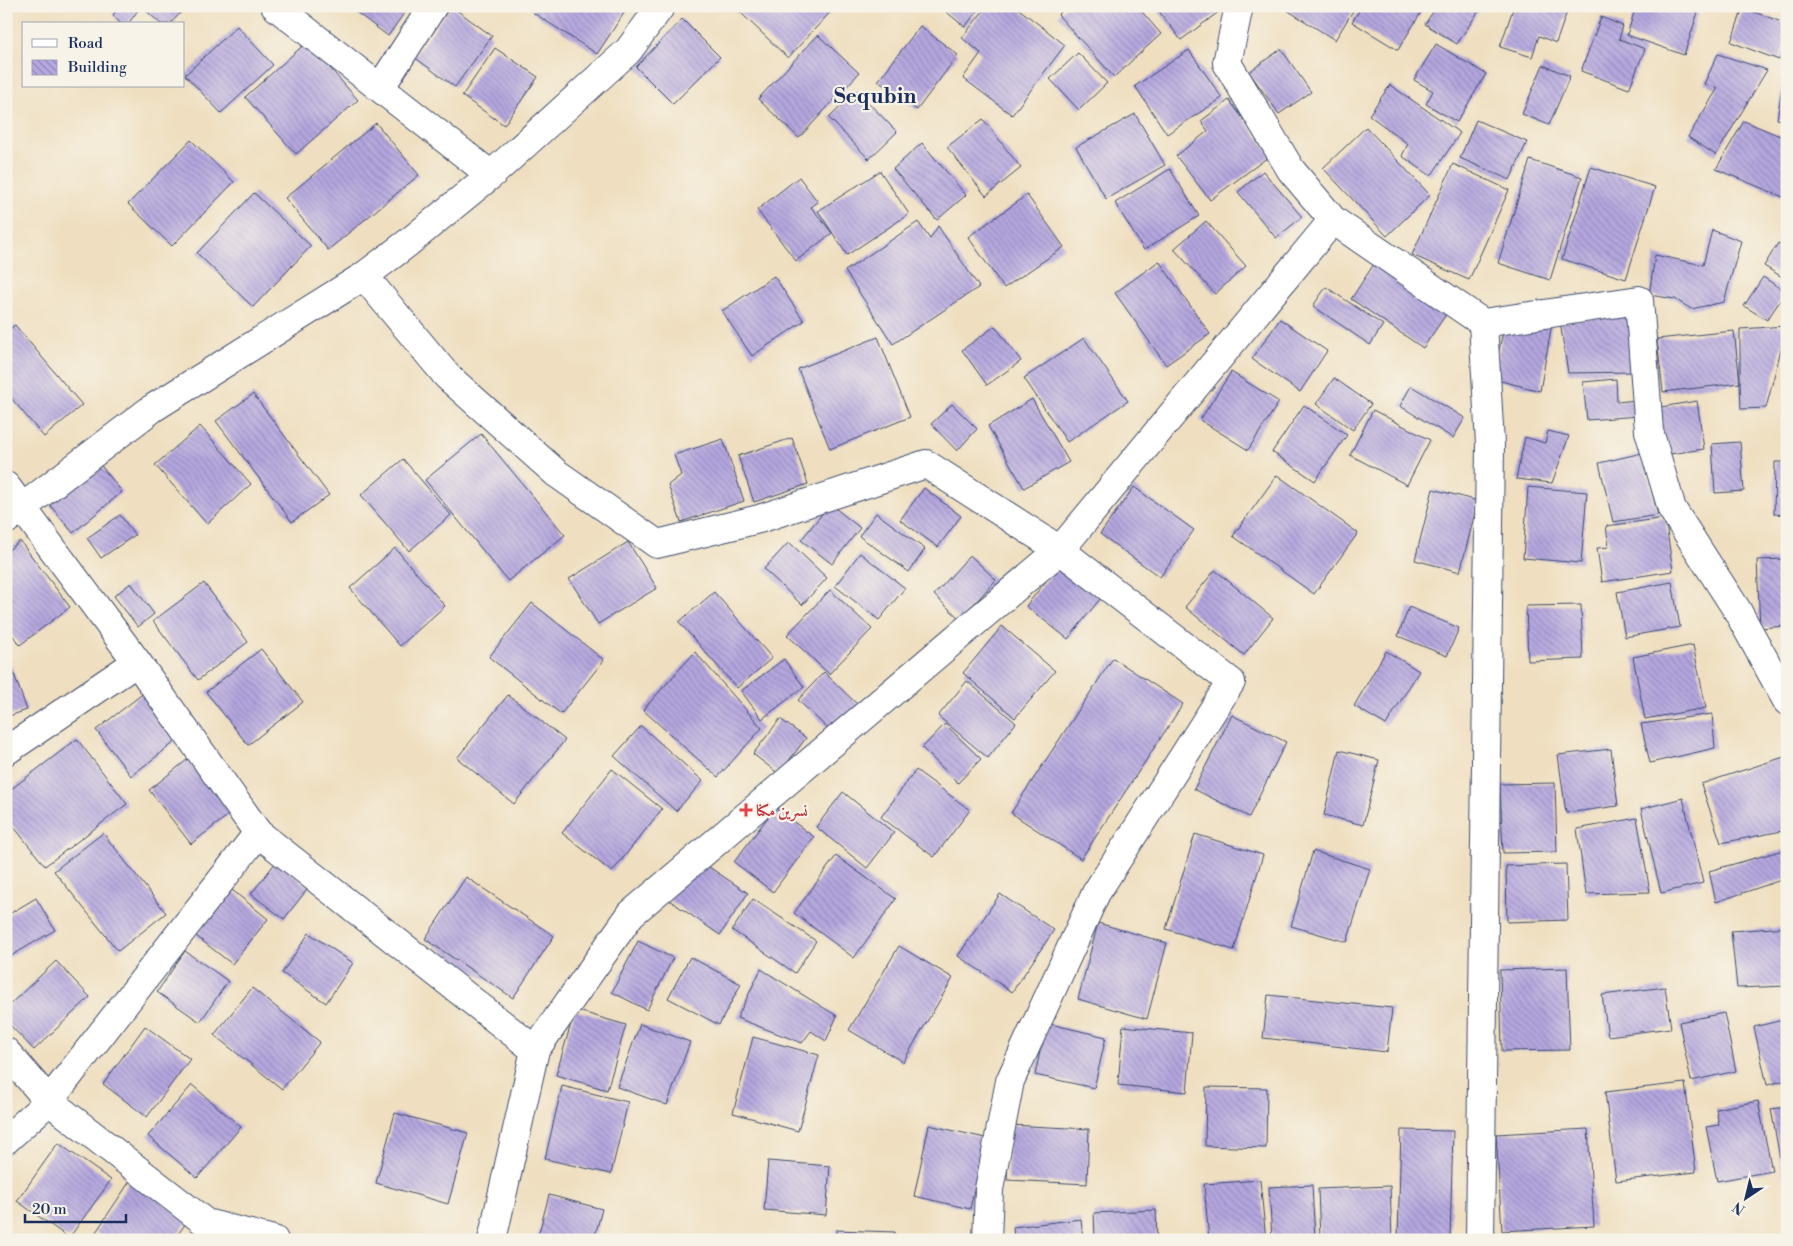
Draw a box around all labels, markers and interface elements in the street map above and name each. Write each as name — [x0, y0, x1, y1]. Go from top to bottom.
legend — [22, 22, 185, 88]
text: Road — [68, 34, 103, 53]
text: Building — [67, 58, 127, 77]
district label: Sequbin — [834, 84, 916, 110]
place label: نسرين مكنا — [756, 801, 808, 822]
marker: نسرين مكنا — [740, 804, 752, 816]
north arrow — [1720, 1174, 1770, 1224]
scale bar — [25, 1191, 126, 1223]
text: N — [1729, 1197, 1749, 1218]
text: 20 m — [32, 1200, 67, 1219]

